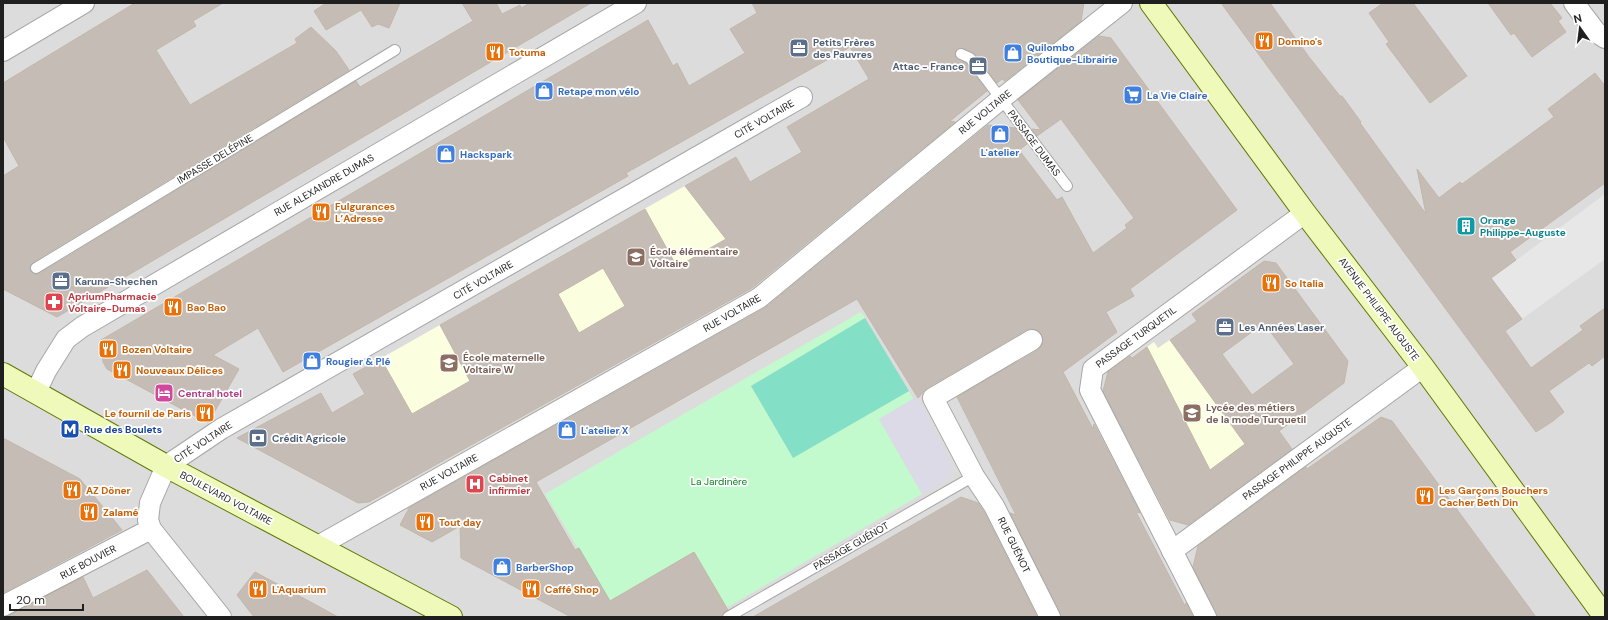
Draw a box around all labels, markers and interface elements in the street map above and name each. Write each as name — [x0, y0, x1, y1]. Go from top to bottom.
north arrow — [1560, 8, 1600, 48]
text: N — [1572, 11, 1583, 26]
restaurant icon: Domino's — [1253, 30, 1275, 52]
place label: Domino's — [1278, 35, 1322, 48]
place label: Petits Frères des Pauvres — [813, 36, 875, 61]
office icon: Petits Frères des Pauvres — [788, 37, 810, 59]
restaurant icon: Totuma — [484, 41, 506, 63]
place label: Quilombo Boutique-Librairie — [1027, 41, 1118, 66]
shop icon: Quilombo Boutique-Librairie — [1002, 42, 1024, 64]
place label: Totuma — [509, 46, 546, 59]
office icon: Attac - France — [967, 55, 989, 77]
place label: Attac - France — [893, 60, 964, 73]
shop icon: Retape mon vélo — [533, 80, 555, 102]
supermarket icon: La Vie Claire — [1122, 84, 1144, 106]
place label: Retape mon vélo — [558, 85, 639, 98]
street label: RUE VOLTAIRE — [956, 86, 1014, 137]
place label: La Vie Claire — [1147, 89, 1208, 102]
street label: CITÉ VOLTAIRE — [732, 96, 797, 141]
street label: PASSAGE DUMAS — [1005, 107, 1063, 179]
shop icon: L'atelier — [989, 123, 1011, 145]
street label: IMPASSE DELÉPINE — [175, 131, 256, 187]
shop icon: Hackspark — [435, 143, 457, 165]
place label: L'atelier — [981, 146, 1019, 159]
place label: Hackspark — [460, 148, 512, 161]
street label: RUE ALEXANDRE DUMAS — [272, 151, 377, 219]
place label: Fulgurances L’Adresse — [335, 200, 395, 225]
restaurant icon: Fulgurances L’Adresse — [310, 201, 332, 223]
place label: Orange Philippe-Auguste — [1480, 214, 1566, 239]
building icon: Orange Philippe-Auguste — [1455, 215, 1477, 237]
place label: École élémentaire Voltaire — [650, 245, 738, 270]
school or university icon: École élémentaire Voltaire — [625, 246, 647, 268]
street label: AVENUE PHILIPPE AUGUSTE — [1336, 255, 1422, 364]
street label: CITÉ VOLTAIRE — [451, 257, 516, 302]
office icon: Karuna-Shechen — [50, 270, 72, 292]
restaurant icon: So Italia — [1260, 272, 1282, 294]
place label: Karuna-Shechen — [75, 275, 158, 288]
place label: So Italia — [1285, 277, 1324, 290]
place label: ApriumPharmacie Voltaire-Dumas — [68, 290, 156, 315]
pharmacy icon: ApriumPharmacie Voltaire-Dumas — [43, 291, 65, 313]
street label: RUE VOLTAIRE — [701, 291, 763, 335]
restaurant icon: Bao Bao — [162, 296, 184, 318]
place label: Bao Bao — [187, 301, 226, 314]
street label: PASSAGE TURQUETIL — [1093, 303, 1179, 371]
office icon: Les Années Laser — [1214, 316, 1236, 338]
place label: Les Années Laser — [1239, 321, 1324, 334]
restaurant icon: Bozen Voltaire — [97, 338, 119, 360]
place label: Bozen Voltaire — [122, 343, 192, 356]
shop icon: Rougier & Plé — [301, 350, 323, 372]
place label: École maternelle Voltaire W — [463, 351, 545, 376]
school or university icon: École maternelle Voltaire W — [438, 352, 460, 374]
place label: Rougier & Plé — [326, 355, 390, 368]
restaurant icon: Nouveaux Délices — [111, 359, 133, 381]
place label: Nouveaux Délices — [136, 364, 223, 377]
hotel icon: Central hotel — [153, 382, 175, 404]
place label: Central hotel — [178, 387, 242, 400]
place label: Lycée des métiers de la mode Turquetil — [1206, 401, 1307, 426]
restaurant icon: Le fournil de Paris — [194, 402, 216, 424]
school or university icon: Lycée des métiers de la mode Turquetil — [1181, 402, 1203, 424]
place label: Le fournil de Paris — [105, 407, 191, 420]
street label: PASSAGE PHILIPPE AUGUSTE — [1240, 415, 1354, 503]
metro station icon: Rue des Boulets — [59, 418, 81, 440]
street label: CITÉ VOLTAIRE — [171, 418, 235, 466]
shop icon: L'atelier X — [556, 419, 578, 441]
place label: Rue des Boulets — [84, 423, 162, 436]
place label: L'atelier X — [581, 424, 629, 437]
bank icon: Crédit Agricole — [247, 427, 269, 449]
place label: Crédit Agricole — [272, 432, 346, 445]
street label: RUE VOLTAIRE — [418, 451, 481, 493]
street label: BOULEVARD VOLTAIRE — [178, 468, 275, 528]
place label: Cabinet infirmier — [489, 472, 530, 497]
hospital icon: Cabinet infirmier — [464, 473, 486, 495]
park label: La Jardinère — [691, 475, 748, 488]
restaurant icon: AZ Döner — [61, 479, 83, 501]
place label: AZ Döner — [86, 484, 131, 497]
place label: Les Garçons Bouchers Cacher Beth Din — [1439, 484, 1548, 509]
restaurant icon: Les Garçons Bouchers Cacher Beth Din — [1414, 485, 1436, 507]
restaurant icon: Zalamé — [78, 501, 100, 523]
place label: Zalamé — [103, 506, 139, 519]
restaurant icon: Tout day — [414, 511, 436, 533]
street label: RUE GUÉNOT — [995, 515, 1033, 575]
place label: Tout day — [439, 516, 481, 529]
street label: PASSAGE GUÉNOT — [811, 519, 891, 573]
street label: RUE BOUVIER — [58, 542, 118, 582]
shop icon: BarberShop — [491, 556, 513, 578]
place label: BarberShop — [516, 561, 574, 574]
restaurant icon: L'Aquarium — [247, 578, 269, 600]
restaurant icon: Caffé Shop — [520, 578, 542, 600]
place label: L'Aquarium — [272, 583, 326, 596]
place label: Caffé Shop — [545, 583, 599, 596]
scale bar — [10, 586, 83, 612]
text: 20 m — [16, 592, 45, 608]

